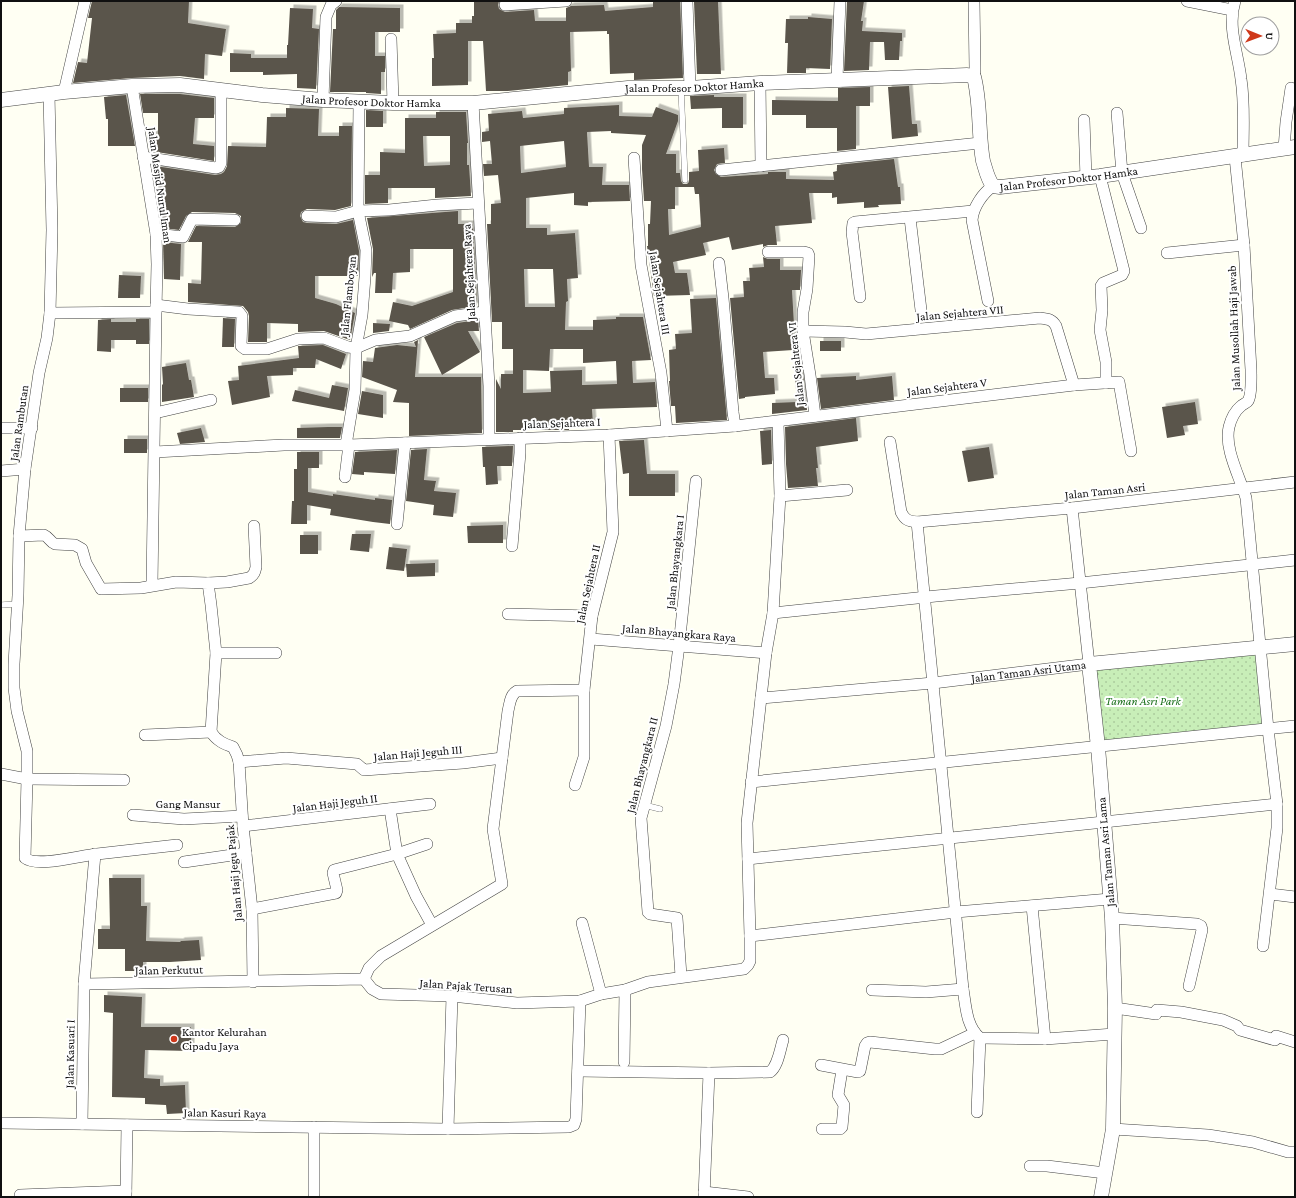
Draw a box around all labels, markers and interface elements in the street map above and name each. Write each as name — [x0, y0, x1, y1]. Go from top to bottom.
north arrow — [1240, 16, 1280, 56]
text: U — [1264, 32, 1276, 41]
street label: Jalan Profesor Doktor Hamka — [624, 76, 765, 95]
street label: Jalan Profesor Doktor Hamka — [300, 91, 441, 110]
street label: Jalan Masjid Nurul Iman — [145, 125, 175, 244]
street label: Jalan Profesor Doktor Hamka — [998, 163, 1139, 194]
street label: Jalan Sejahtera Raya — [459, 223, 479, 322]
street label: Jalan Sejahtera III — [646, 249, 674, 336]
street label: Jalan Flamboyan — [337, 255, 359, 338]
street label: Jalan Musollah Haji Jawab — [1225, 265, 1243, 392]
street label: Jalan Sejahtera VII — [915, 302, 1005, 324]
street label: Jalan Sejahtera VI — [785, 321, 807, 407]
street label: Jalan Sejahtera V — [905, 375, 988, 399]
street label: Jalan Rambutan — [7, 383, 31, 463]
street label: Jalan Sejahtera I — [522, 415, 601, 431]
street label: Jalan Taman Asri — [1063, 480, 1146, 502]
street label: Jalan Bhayangkara I — [663, 514, 687, 611]
street label: Jalan Sejahtera II — [573, 543, 603, 626]
street label: Jalan Bhayangkara Raya — [620, 621, 737, 645]
street label: Jalan Taman Asri Utama — [969, 657, 1087, 685]
park label: Taman Asri Park — [1105, 694, 1181, 708]
street label: Jalan Bhayangkara II — [623, 715, 661, 815]
street label: Jalan Haji Jeguh III — [372, 742, 463, 764]
street label: Jalan Haji Jeguh II — [291, 791, 378, 815]
street label: Jalan Taman Asri Lama — [1094, 796, 1118, 908]
street label: Gang Mansur — [156, 797, 221, 811]
street label: Jalan Haji Jegu Pajak — [223, 824, 245, 923]
street label: Jalan Perkutut — [134, 962, 204, 978]
street label: Jalan Pajak Terusan — [418, 976, 513, 996]
street label: Jalan Kasuari I — [62, 1019, 78, 1089]
place label: Kantor Kelurahan Cipadu Jaya — [182, 1025, 267, 1053]
marker: Kantor Kelurahan Cipadu Jaya — [169, 1034, 179, 1044]
street label: Jalan Kasuri Raya — [183, 1105, 267, 1121]

